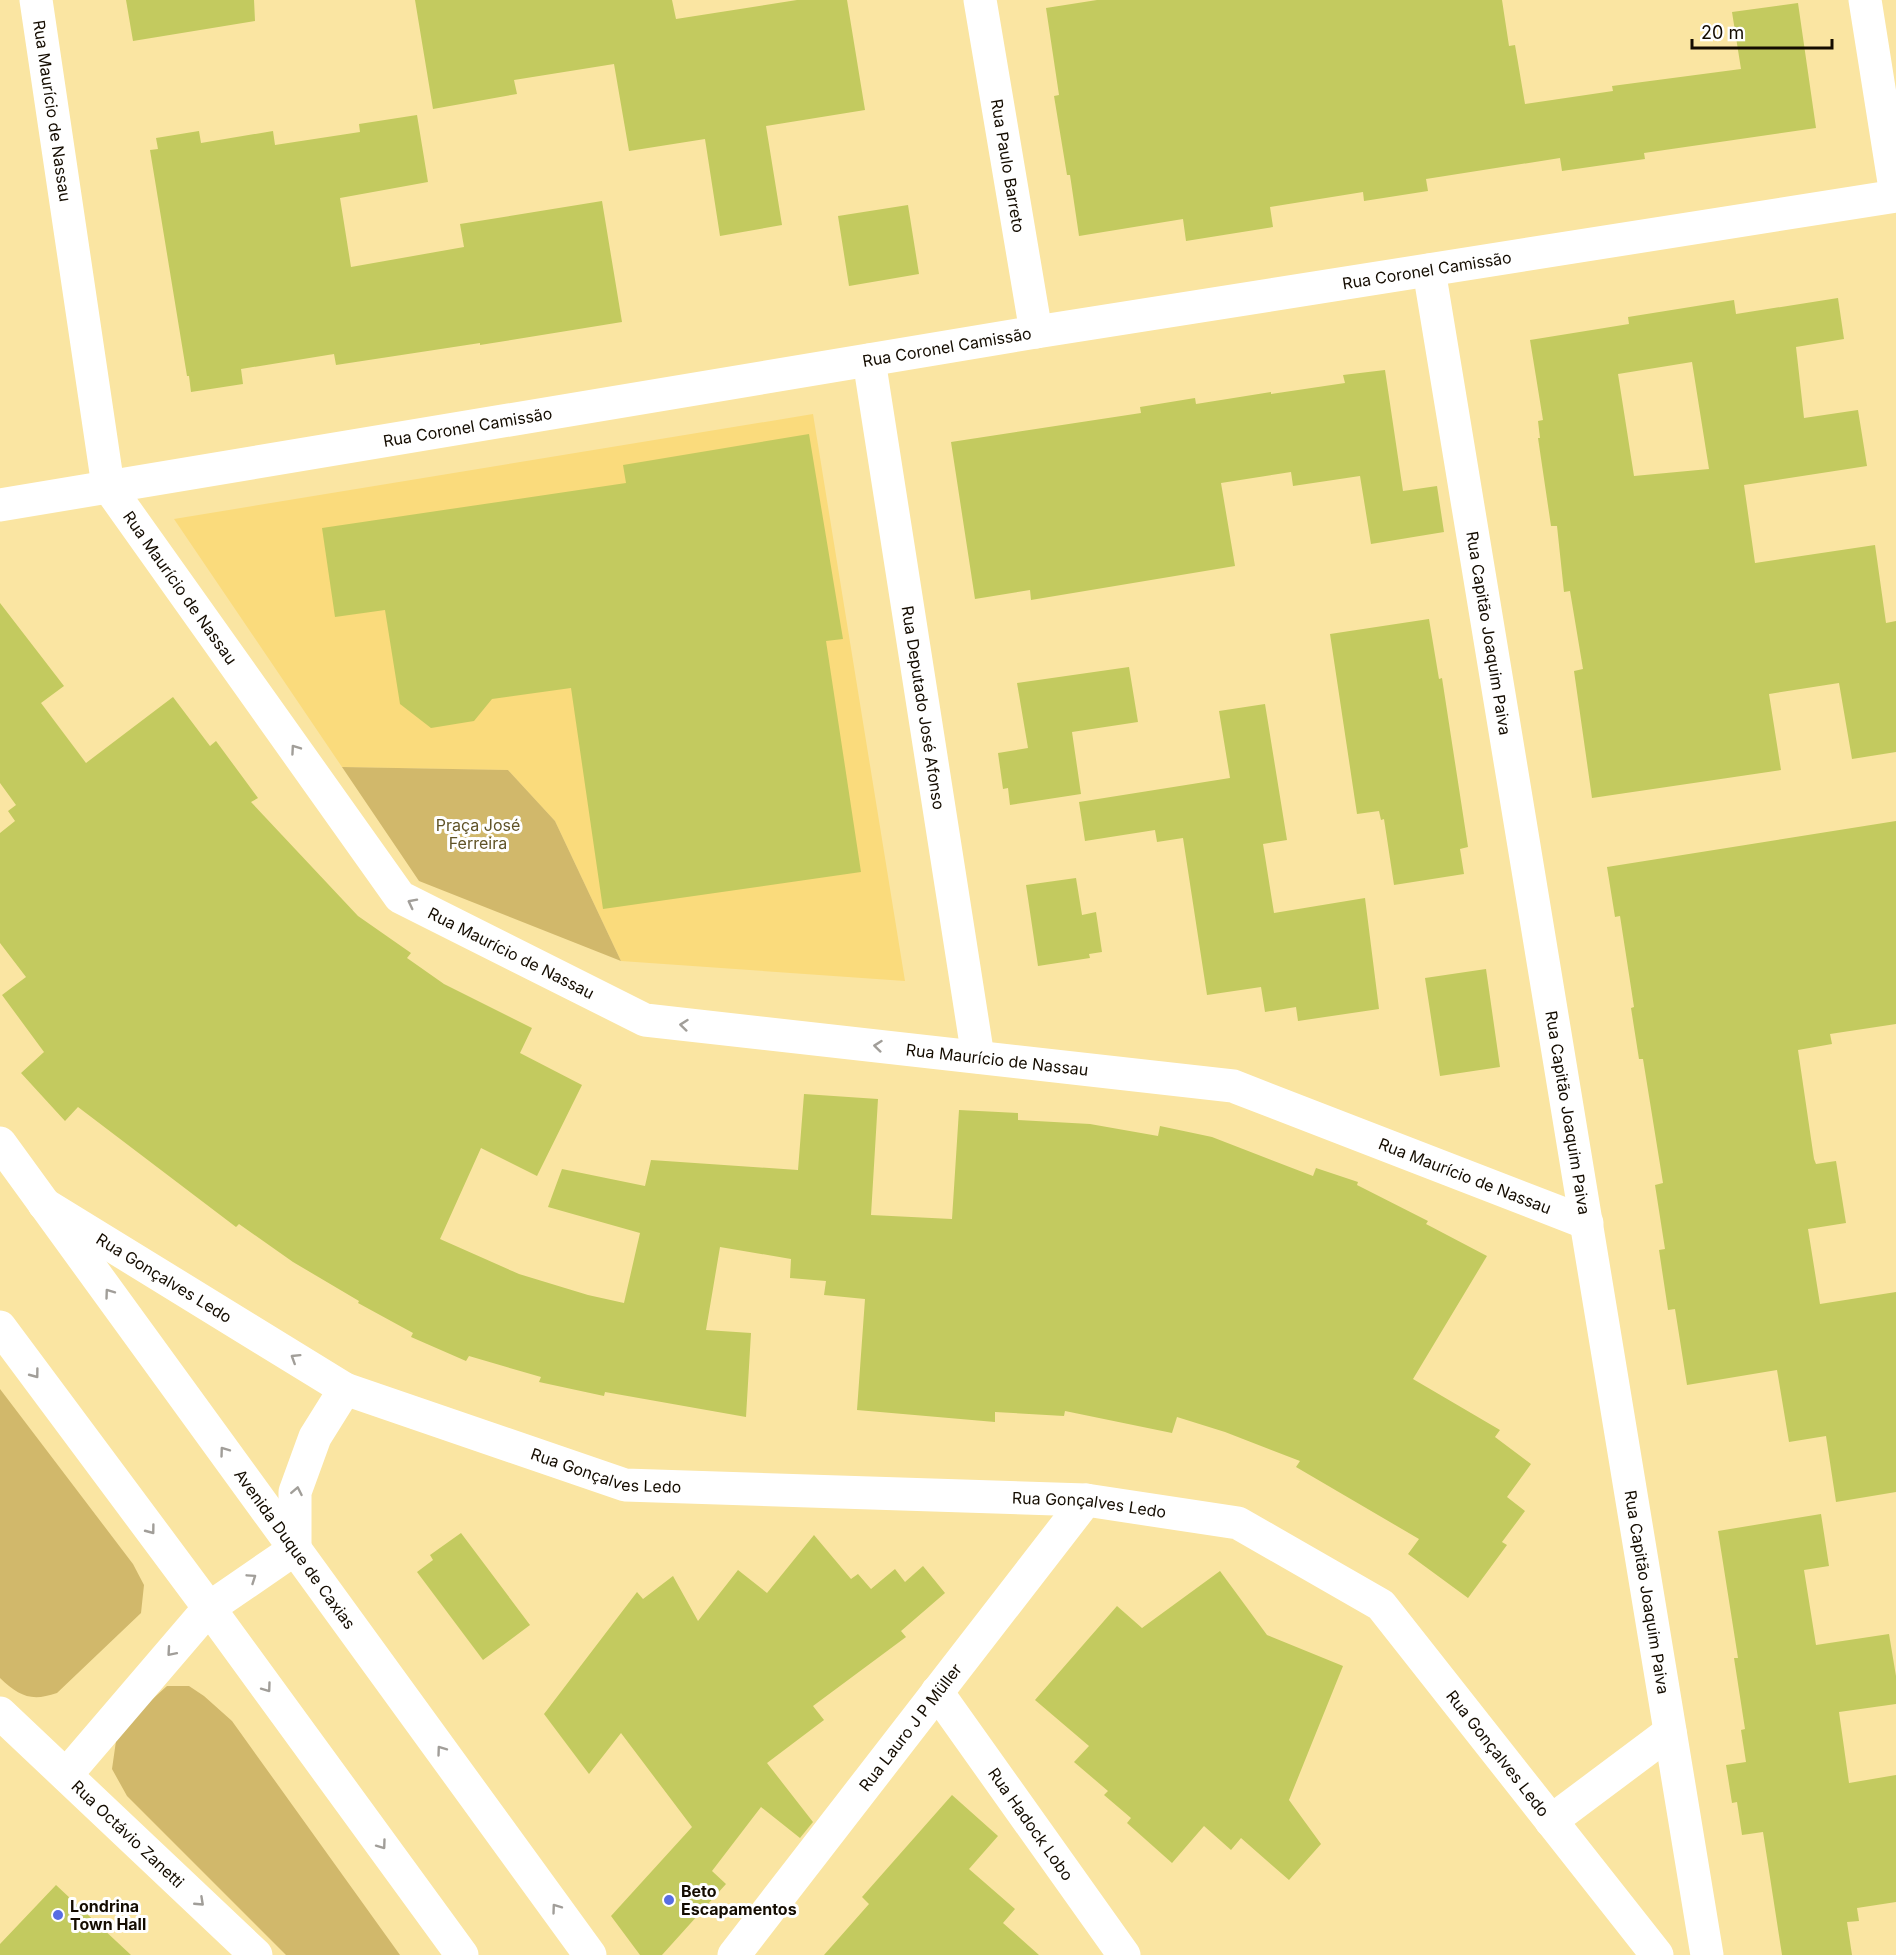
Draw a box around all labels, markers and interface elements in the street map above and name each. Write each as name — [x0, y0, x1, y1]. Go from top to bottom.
scale bar — [1692, 12, 1832, 50]
street label: Rua Maurício de Nassau — [29, 19, 76, 203]
text: 20 m — [1701, 22, 1744, 43]
street label: Rua Paulo Barreto — [987, 97, 1029, 234]
street label: Rua Coronel Camissão — [1341, 247, 1513, 293]
street label: Rua Coronel Camissão — [861, 323, 1033, 371]
street label: Rua Coronel Camissão — [382, 403, 554, 451]
street label: Rua Maurício de Nassau — [119, 507, 241, 668]
street label: Rua Capitão Joaquim Paiva — [1462, 530, 1516, 737]
street label: Rua Deputado José Afonso — [898, 604, 949, 811]
one-way arrow — [291, 745, 302, 756]
park label: Praça José Ferreira — [436, 815, 520, 853]
one-way arrow — [408, 899, 419, 911]
street label: Rua Maurício de Nassau — [425, 903, 598, 1003]
street label: Rua Capitão Joaquim Paiva — [1541, 1009, 1595, 1216]
one-way arrow — [680, 1019, 689, 1032]
street label: Rua Maurício de Nassau — [905, 1039, 1089, 1080]
one-way arrow — [873, 1040, 883, 1053]
street label: Rua Maurício de Nassau — [1376, 1133, 1554, 1218]
street label: Rua Gonçalves Ledo — [93, 1229, 235, 1327]
one-way arrow — [105, 1288, 116, 1299]
one-way arrow — [291, 1354, 301, 1366]
one-way arrow — [28, 1367, 39, 1378]
street label: Rua Gonçalves Ledo — [528, 1443, 682, 1497]
one-way arrow — [220, 1446, 231, 1457]
street label: Avenida Duque de Caxias — [230, 1465, 360, 1633]
one-way arrow — [290, 1486, 303, 1496]
street label: Rua Gonçalves Ledo — [1012, 1488, 1168, 1522]
street label: Rua Capitão Joaquim Paiva — [1620, 1489, 1674, 1696]
one-way arrow — [144, 1524, 155, 1535]
one-way arrow — [245, 1574, 256, 1585]
one-way arrow — [167, 1645, 178, 1656]
street label: Rua Lauro J P Müller — [855, 1659, 966, 1795]
one-way arrow — [259, 1681, 270, 1692]
street label: Rua Gonçalves Ledo — [1442, 1686, 1554, 1820]
one-way arrow — [437, 1745, 448, 1756]
street label: Rua Hadock Lobo — [984, 1764, 1078, 1884]
street label: Rua Octávio Zanetti — [67, 1776, 188, 1892]
one-way arrow — [374, 1839, 385, 1850]
place label: Beto Escapamentos — [681, 1881, 797, 1919]
marker: Beto Escapamentos — [662, 1893, 676, 1907]
one-way arrow — [193, 1895, 204, 1906]
place label: Londrina Town Hall — [70, 1896, 146, 1934]
one-way arrow — [552, 1903, 563, 1914]
marker: Londrina Town Hall — [51, 1908, 65, 1922]

